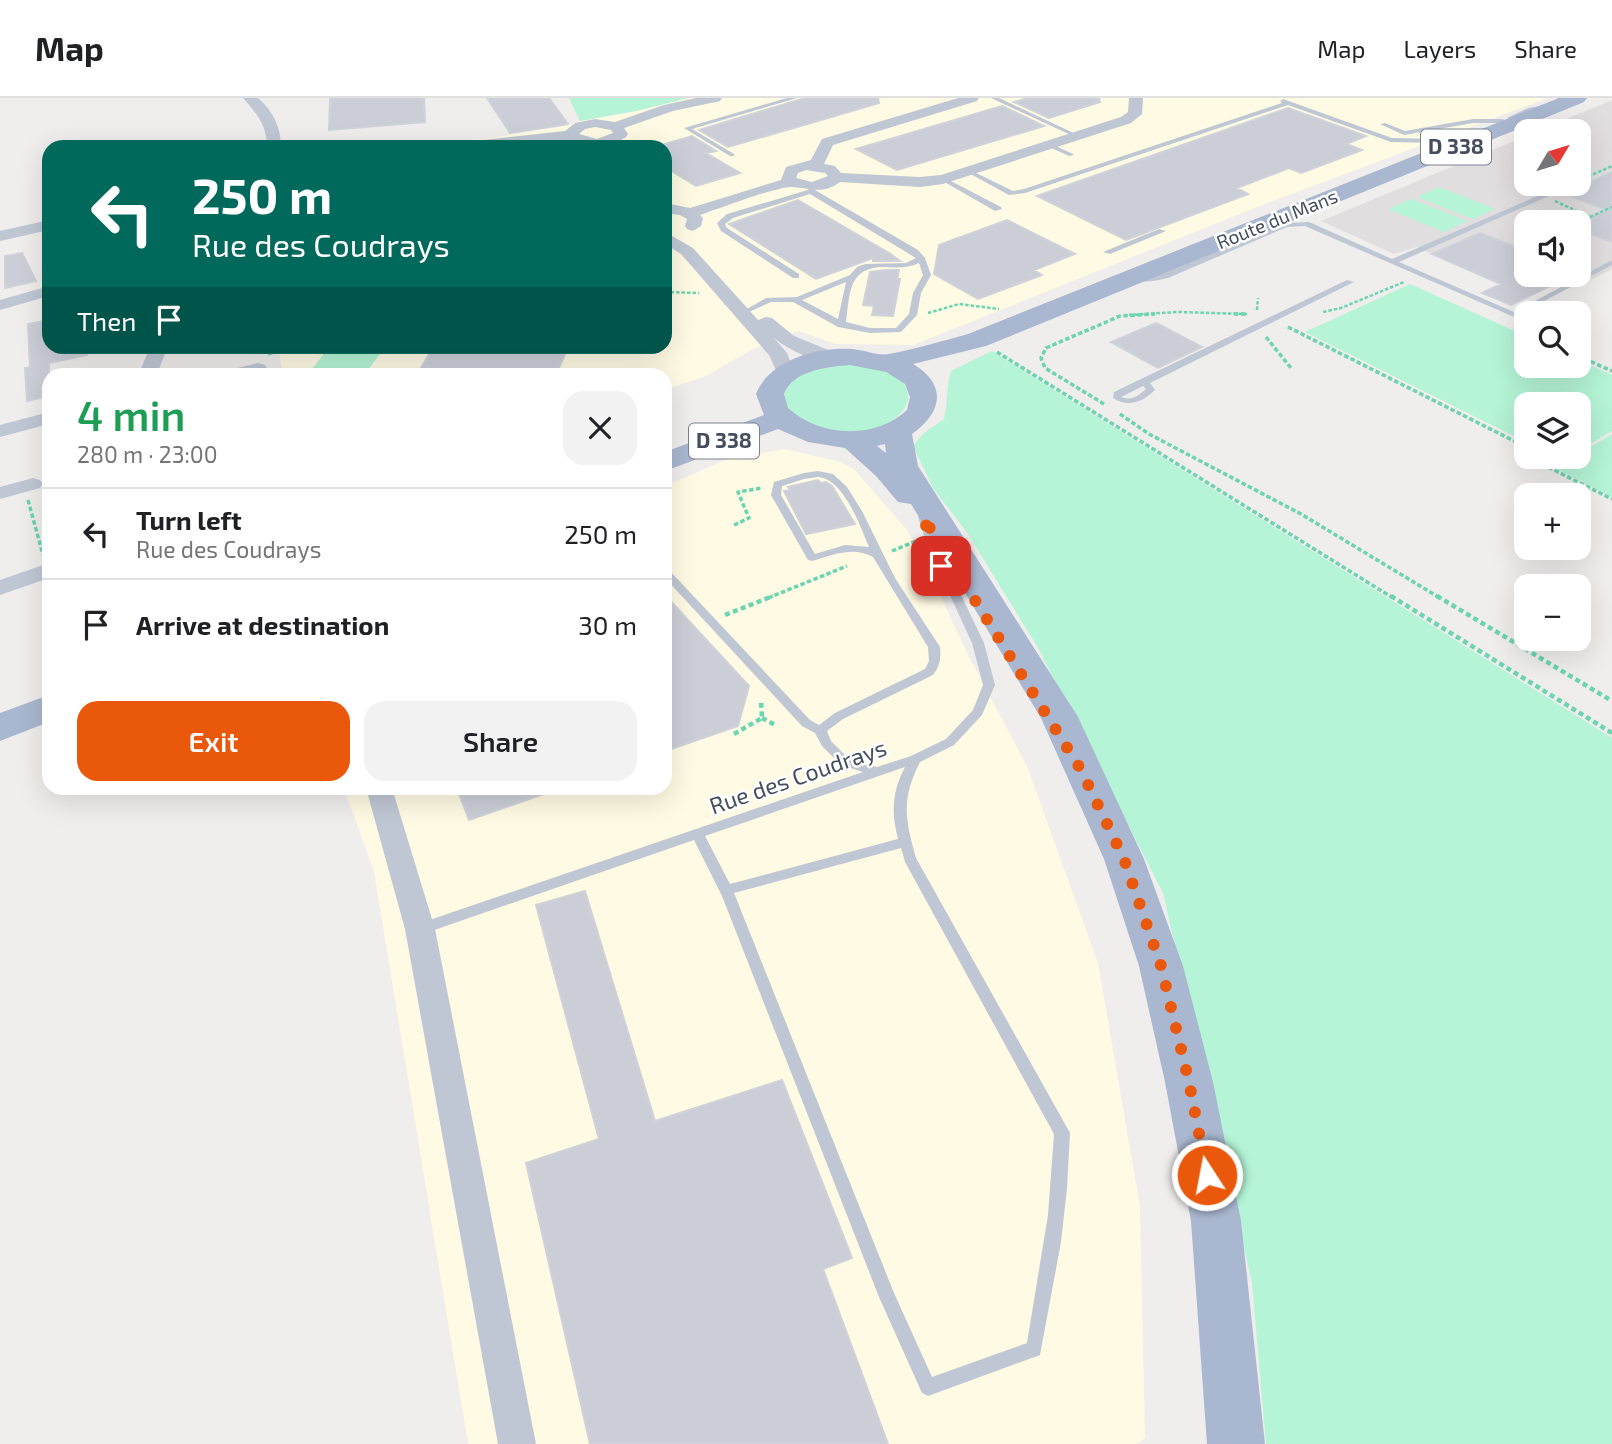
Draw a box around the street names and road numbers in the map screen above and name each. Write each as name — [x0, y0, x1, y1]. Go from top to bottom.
road number: D 338 — [1421, 130, 1491, 164]
street label: Route du Mans — [1213, 184, 1341, 253]
road number: D 338 — [689, 424, 759, 458]
street label: Rue des Coudrays — [706, 733, 890, 819]

